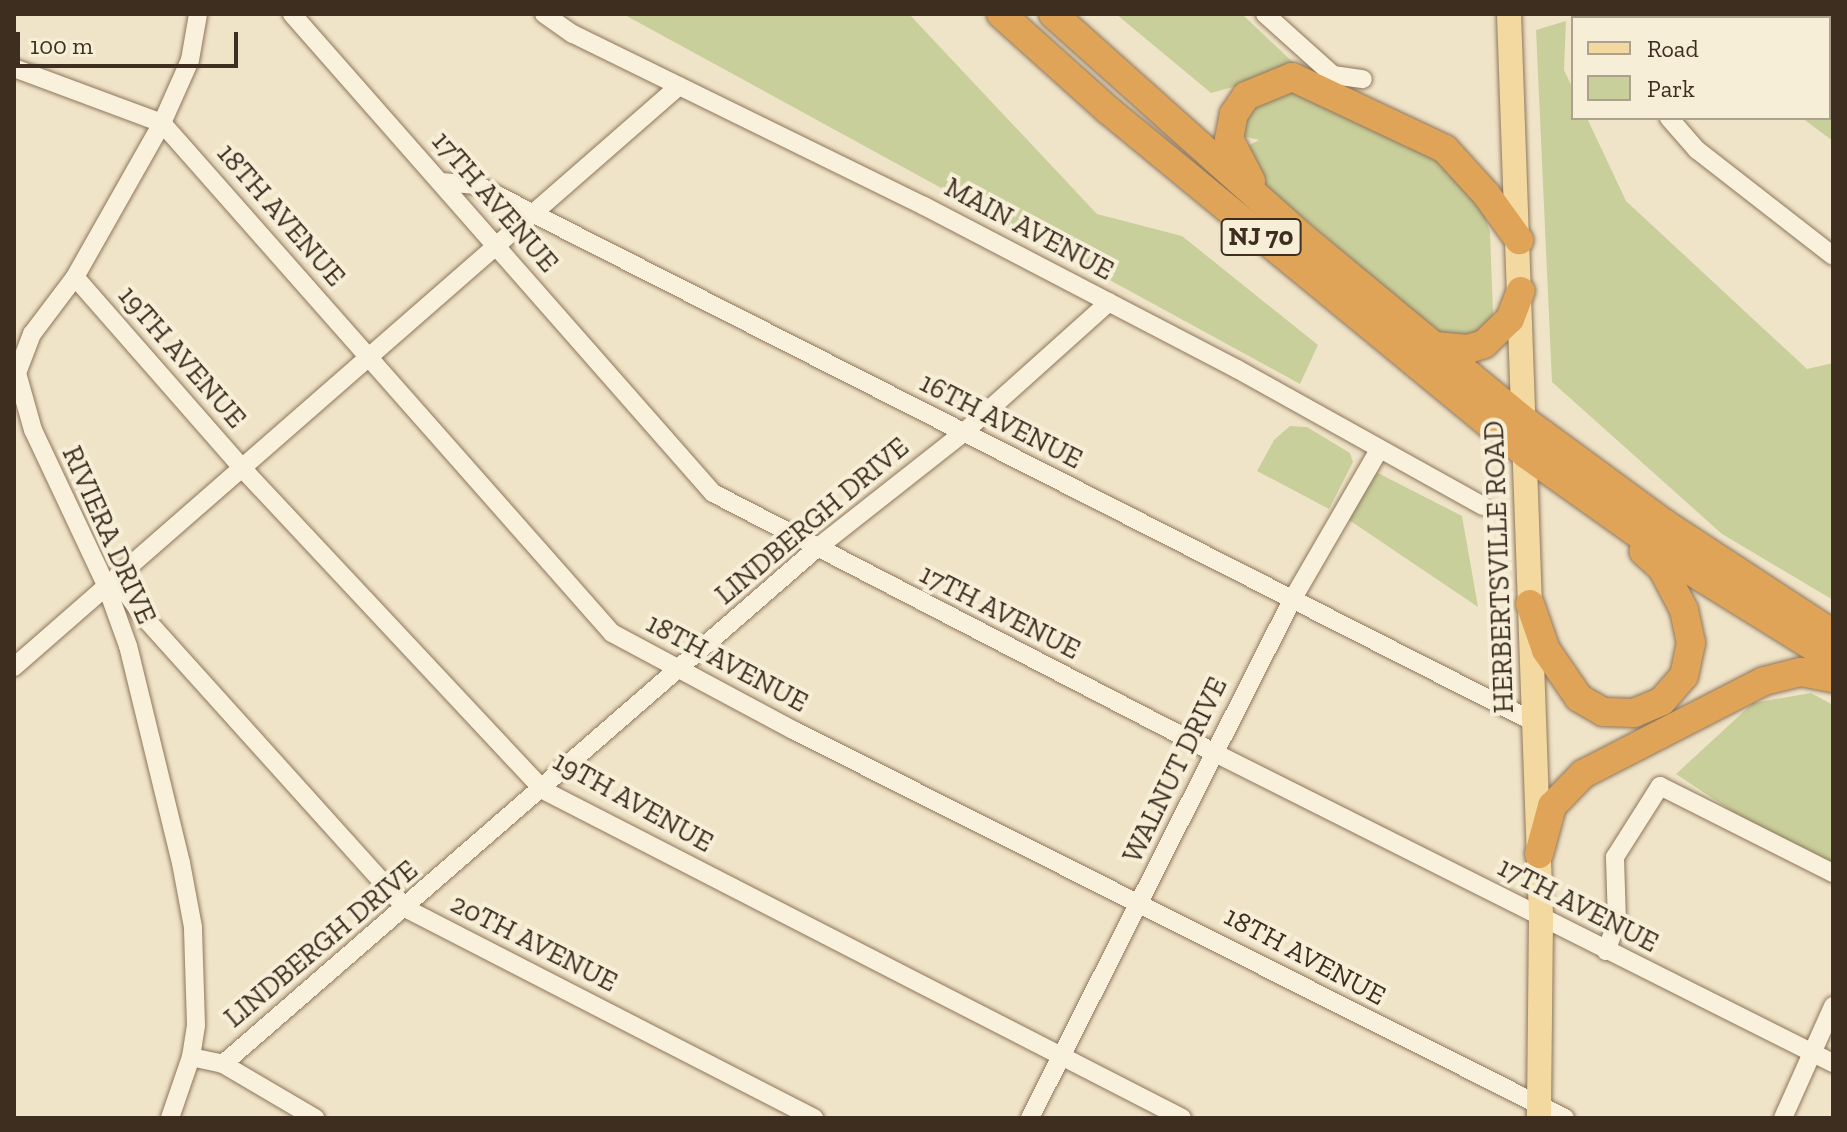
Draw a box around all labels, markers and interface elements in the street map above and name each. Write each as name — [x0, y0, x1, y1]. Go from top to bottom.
scale bar — [20, 16, 242, 66]
legend — [1571, 16, 1831, 120]
text: 100 m — [30, 31, 93, 60]
text: Road — [1647, 34, 1699, 63]
text: Park — [1647, 74, 1695, 103]
street label: 17TH AVENUE — [424, 124, 566, 280]
street label: 18TH AVENUE — [210, 137, 352, 293]
street label: MAIN AVENUE — [939, 170, 1119, 288]
road number: NJ 70 — [1219, 215, 1303, 259]
street label: 19TH AVENUE — [111, 279, 253, 435]
street label: 16TH AVENUE — [914, 365, 1088, 477]
street label: HERBERTSVILLE ROAD — [1477, 420, 1521, 714]
street label: LINDBERGH DRIVE — [709, 430, 915, 612]
street label: RIVIERA DRIVE — [55, 440, 163, 630]
street label: 17TH AVENUE — [914, 557, 1086, 667]
street label: 18TH AVENUE — [640, 606, 814, 720]
street label: WALNUT DRIVE — [1115, 672, 1235, 868]
street label: 19TH AVENUE — [547, 744, 719, 860]
street label: 17TH AVENUE — [1492, 850, 1664, 960]
street label: LINDBERGH DRIVE — [218, 853, 424, 1035]
street label: 20TH AVENUE — [445, 886, 623, 1000]
street label: 18TH AVENUE — [1218, 899, 1392, 1013]

